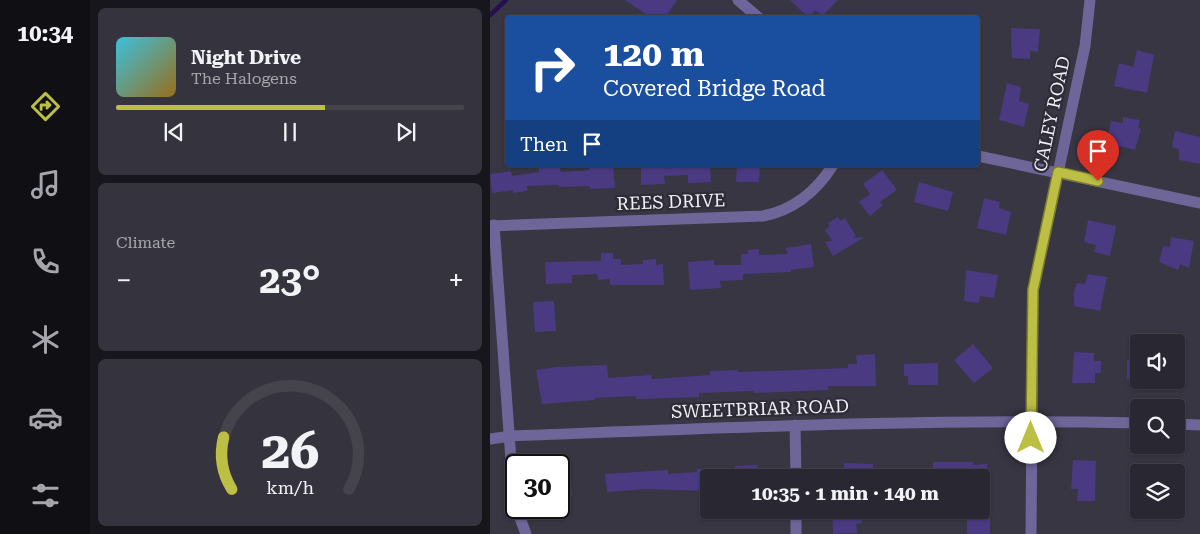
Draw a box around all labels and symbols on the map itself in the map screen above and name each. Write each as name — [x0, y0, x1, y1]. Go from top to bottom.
street label: CALEY ROAD — [1029, 54, 1074, 174]
pin — [1077, 130, 1119, 181]
street label: REES DRIVE — [616, 189, 726, 214]
street label: SWEETBRIAR ROAD — [671, 395, 849, 422]
position arrow — [1004, 411, 1056, 463]
speed limit sign: 30 — [505, 454, 570, 519]

